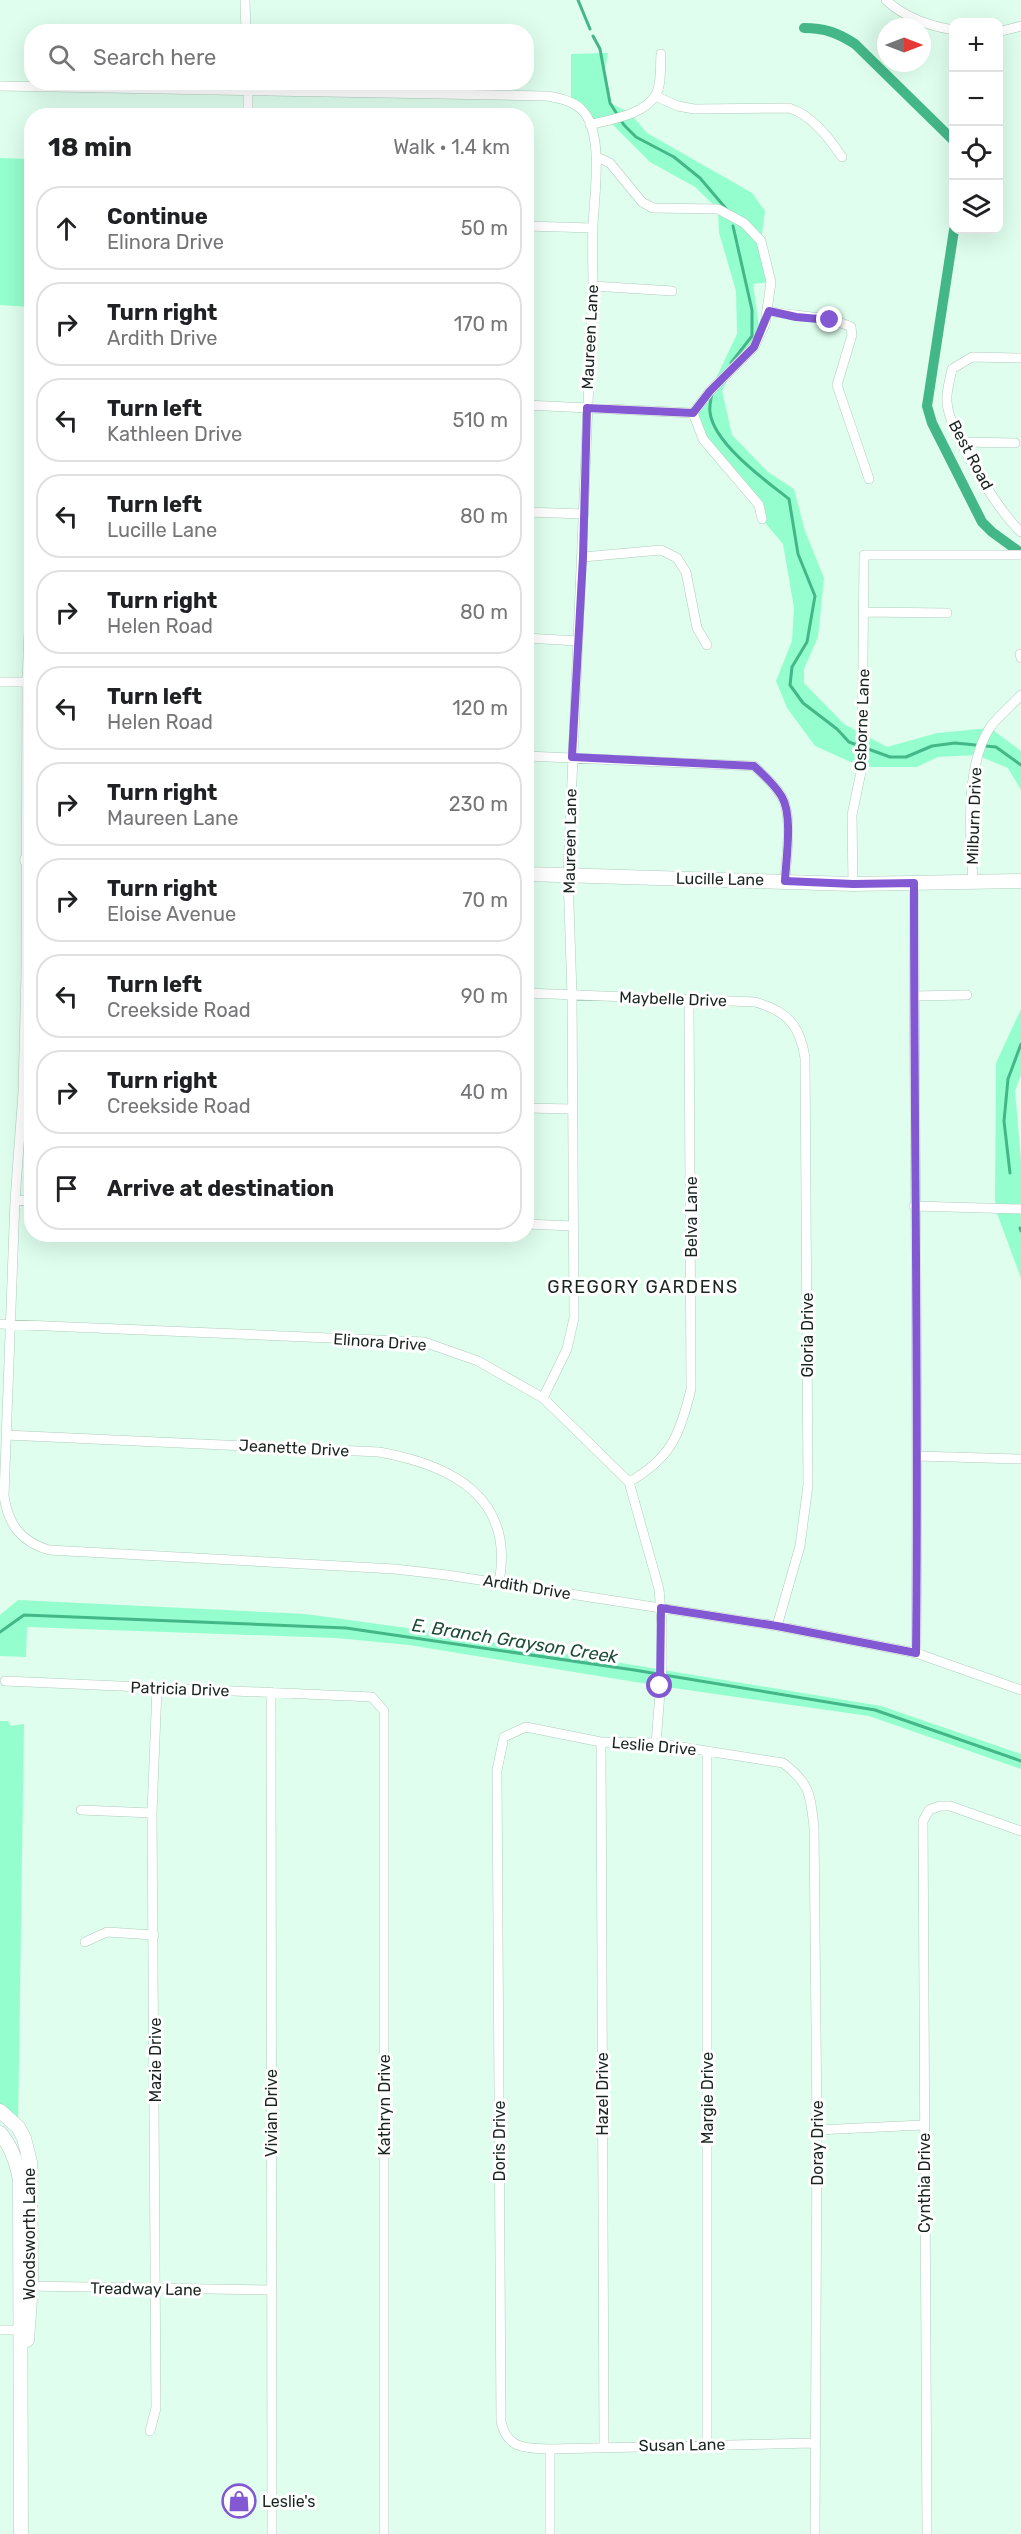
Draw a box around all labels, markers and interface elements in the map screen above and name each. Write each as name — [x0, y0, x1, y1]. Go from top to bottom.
north arrow — [877, 18, 931, 72]
map controls — [949, 18, 1003, 234]
button: + — [949, 18, 1003, 72]
search box — [24, 24, 534, 90]
icon: search — [45, 41, 78, 74]
text: Search here — [93, 44, 216, 71]
button: − — [949, 72, 1003, 126]
button: locate — [949, 126, 1003, 180]
text: 18 min — [48, 132, 132, 163]
text: Walk · 1.4 km — [393, 135, 510, 159]
button: layers — [949, 180, 1003, 234]
text: Continue — [107, 203, 208, 230]
icon: ahead — [50, 212, 83, 245]
text: 50 m — [461, 216, 508, 240]
text: Elinora Drive — [107, 230, 224, 254]
street label: Maureen Lane — [578, 284, 602, 390]
text: Turn right — [107, 299, 217, 326]
route end — [816, 306, 842, 332]
icon: right — [50, 308, 83, 341]
text: 170 m — [454, 312, 508, 336]
text: Ardith Drive — [107, 326, 218, 350]
text: Turn left — [107, 395, 202, 422]
icon: left — [50, 404, 83, 437]
text: 510 m — [452, 408, 508, 432]
street label: Best Road — [945, 417, 997, 493]
text: Kathleen Drive — [107, 422, 242, 446]
text: Turn left — [107, 491, 202, 518]
icon: left — [50, 500, 83, 533]
text: 80 m — [460, 504, 508, 528]
text: Lucille Lane — [107, 518, 217, 542]
text: Turn right — [107, 587, 217, 614]
icon: right — [50, 596, 83, 629]
text: 80 m — [460, 600, 508, 624]
text: Helen Road — [107, 614, 213, 638]
street label: Osborne Lane — [851, 668, 873, 772]
text: Turn left — [107, 683, 202, 710]
icon: left — [50, 692, 83, 725]
text: 120 m — [452, 696, 508, 720]
text: Helen Road — [107, 710, 213, 734]
street label: Milburn Drive — [963, 767, 985, 865]
text: Turn right — [107, 779, 217, 806]
icon: right — [50, 788, 83, 821]
street label: Maureen Lane — [560, 788, 580, 894]
text: 230 m — [449, 792, 508, 816]
text: Maureen Lane — [107, 806, 238, 830]
street label: Lucille Lane — [676, 869, 764, 889]
text: Turn right — [107, 875, 217, 902]
icon: right — [50, 884, 83, 917]
text: 70 m — [462, 888, 508, 912]
text: Eloise Avenue — [107, 902, 236, 926]
text: Turn left — [107, 971, 202, 998]
icon: left — [50, 980, 83, 1013]
text: 90 m — [461, 984, 508, 1008]
street label: Maybelle Drive — [619, 988, 727, 1010]
text: Creekside Road — [107, 998, 251, 1022]
text: Turn right — [107, 1067, 217, 1094]
icon: right — [50, 1076, 83, 1109]
text: 40 m — [460, 1080, 508, 1104]
text: Creekside Road — [107, 1094, 251, 1118]
icon: arrive — [50, 1172, 83, 1205]
text: Arrive at destination — [107, 1175, 334, 1202]
street label: Belva Lane — [682, 1176, 701, 1258]
district label: GREGORY GARDENS — [547, 1276, 739, 1298]
street label: Gloria Drive — [798, 1292, 817, 1378]
street label: Elinora Drive — [333, 1329, 427, 1355]
street label: Jeanette Drive — [238, 1436, 350, 1460]
street label: Ardith Drive — [482, 1571, 572, 1603]
water label: E. Branch Grayson Creek — [411, 1614, 620, 1668]
route start — [646, 1672, 672, 1698]
street label: Patricia Drive — [130, 1678, 230, 1700]
street label: Leslie Drive — [611, 1733, 697, 1759]
street label: Mazie Drive — [146, 2017, 165, 2102]
street label: Hazel Drive — [593, 2052, 612, 2136]
street label: Margie Drive — [698, 2052, 717, 2144]
street label: Kathryn Drive — [375, 2054, 394, 2156]
street label: Vivian Drive — [262, 2069, 281, 2157]
street label: Doray Drive — [808, 2100, 827, 2186]
street label: Doris Drive — [490, 2101, 509, 2181]
street label: Cynthia Drive — [915, 2133, 934, 2233]
street label: Woodsworth Lane — [20, 2168, 39, 2300]
street label: Treadway Lane — [90, 2279, 202, 2299]
street label: Susan Lane — [638, 2435, 726, 2455]
shop icon: Leslie's — [221, 2483, 257, 2519]
place label: Leslie's — [262, 2492, 316, 2511]

